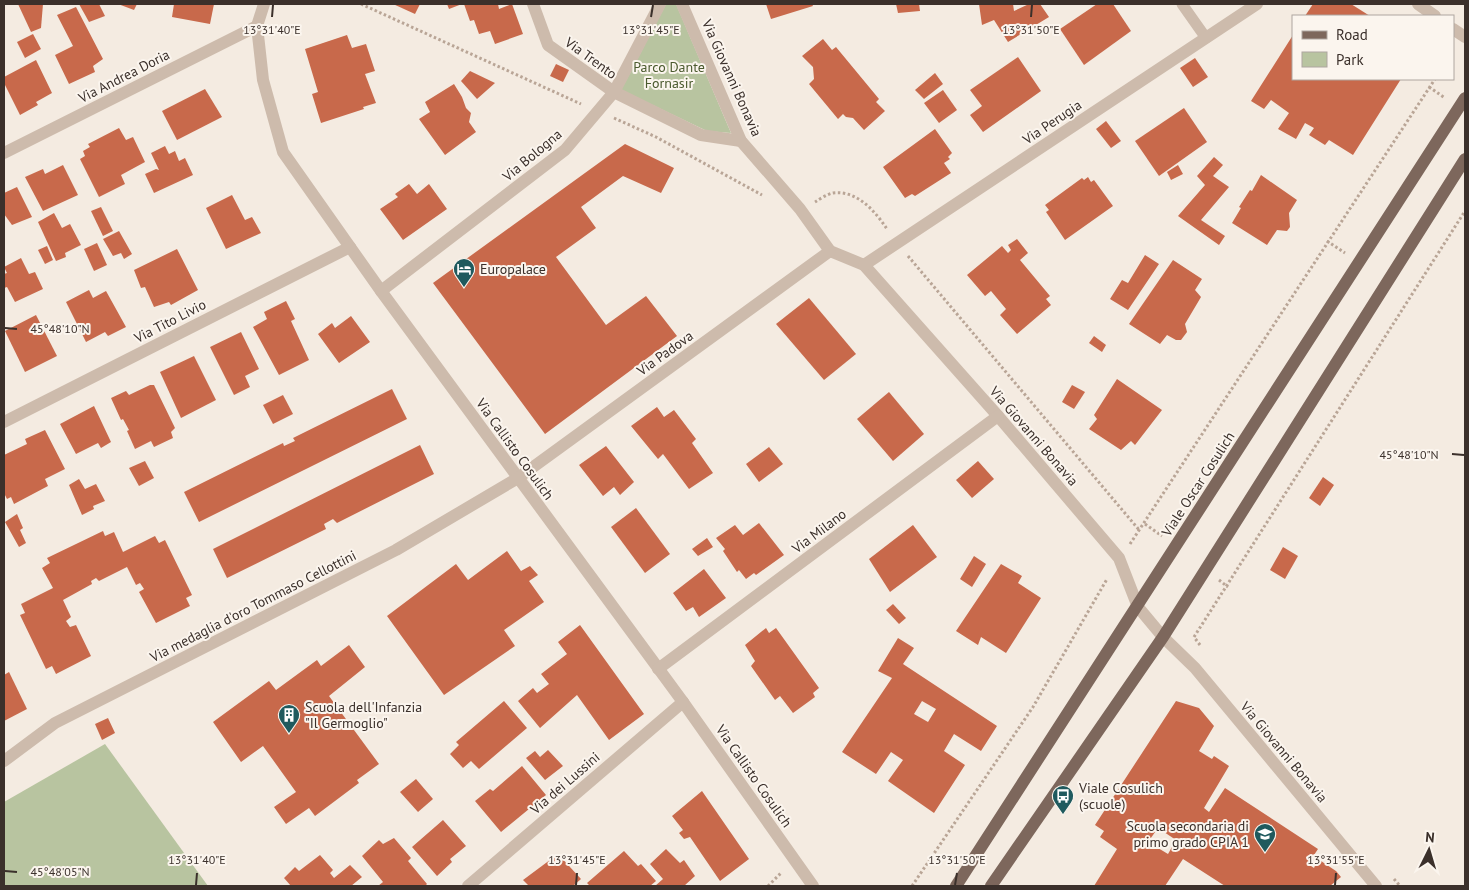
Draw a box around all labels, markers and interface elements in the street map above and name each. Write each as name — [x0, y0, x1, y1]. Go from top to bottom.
legend — [1292, 15, 1454, 80]
street label: Via Giovanni Bonavia — [698, 16, 766, 139]
text: 13°31'40"E — [243, 22, 301, 37]
text: 13°31'45"E — [622, 22, 680, 37]
text: 13°31'50"E — [1002, 22, 1060, 37]
text: Road — [1336, 25, 1368, 44]
street label: Via Trento — [561, 33, 621, 83]
street label: Via Andrea Doria — [74, 45, 173, 107]
text: Park — [1336, 50, 1364, 69]
park label: Parco Dante Fornasir — [633, 58, 705, 92]
street label: Via Perugia — [1018, 96, 1085, 149]
street label: Via Bologna — [498, 125, 565, 186]
hotel icon: Europalace — [452, 257, 476, 288]
place label: Europalace — [480, 260, 546, 278]
street label: Via Tito Livio — [130, 295, 209, 347]
text: 45°48'10"N — [30, 321, 90, 336]
street label: Via Padova — [633, 327, 697, 380]
street label: Via Giovanni Bonavia — [985, 382, 1082, 490]
street label: Via Callisto Cosulich — [472, 394, 558, 503]
street label: Viale Oscar Cosulich — [1157, 428, 1239, 541]
text: 45°48'10"N — [1379, 447, 1439, 462]
street label: Via Milano — [787, 505, 850, 558]
street label: Via medaglia d'oro Tommaso Cellottini — [146, 546, 359, 666]
street label: Via Giovanni Bonavia — [1236, 697, 1332, 806]
place label: Scuola dell'Infanzia "Il Germoglio" — [305, 698, 422, 732]
building icon: Scuola dell'Infanzia "Il Germoglio" — [277, 703, 301, 734]
street label: Via Callisto Cosulich — [711, 720, 796, 831]
street label: Via dei Lussini — [526, 748, 603, 819]
place label: Viale Cosulich (scuole) — [1078, 779, 1163, 813]
bus stop icon: Viale Cosulich (scuole) — [1051, 784, 1075, 815]
place label: Scuola secondaria di primo grado CPIA 1 — [1126, 817, 1249, 851]
school or university icon: Scuola secondaria di primo grado CPIA 1 — [1253, 822, 1277, 853]
north arrow — [1404, 825, 1454, 875]
text: N — [1425, 828, 1436, 846]
text: 13°31'40"E — [168, 852, 226, 867]
text: 13°31'45"E — [548, 852, 606, 867]
text: 13°31'50"E — [928, 852, 986, 867]
text: 13°31'55"E — [1307, 852, 1365, 867]
text: 45°48'05"N — [30, 864, 90, 879]

